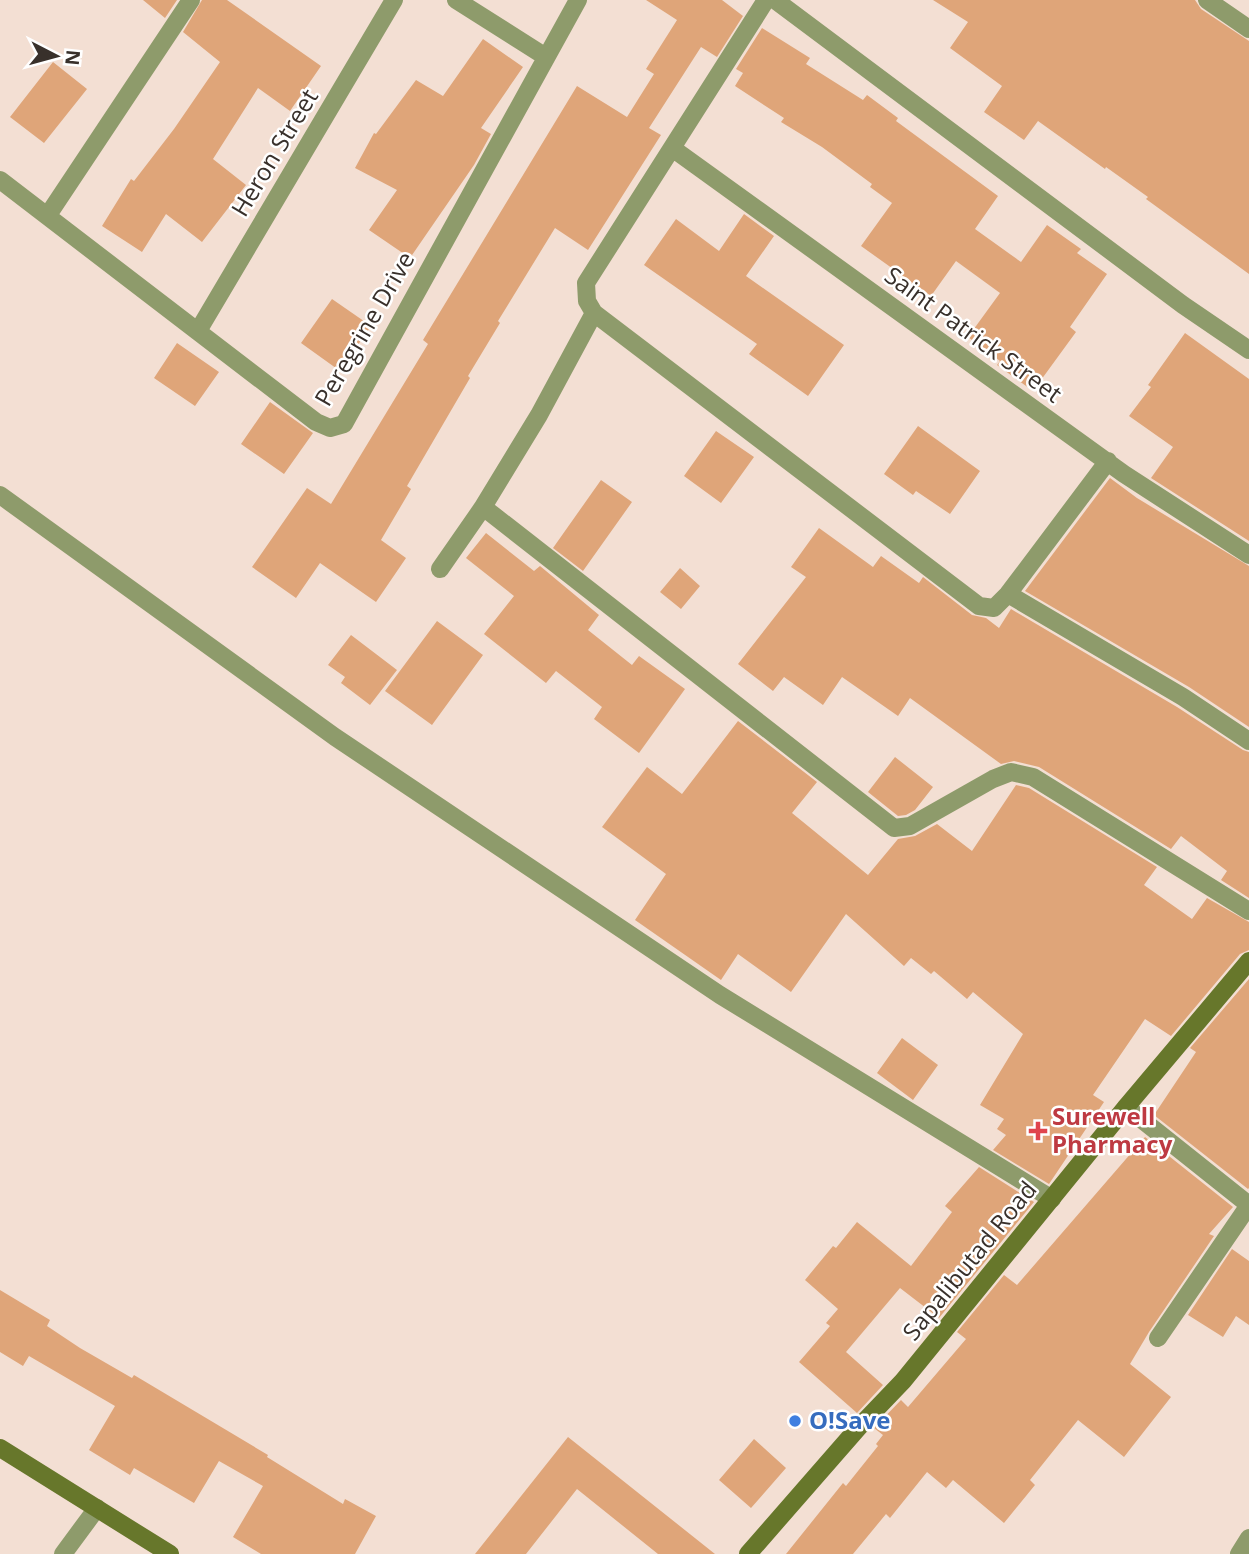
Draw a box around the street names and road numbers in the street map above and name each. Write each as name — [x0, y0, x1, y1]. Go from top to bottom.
street label: Heron Street — [223, 82, 325, 222]
street label: Peregrine Drive — [306, 245, 421, 412]
street label: Saint Patrick Street — [879, 258, 1069, 409]
street label: Sapalibutad Road — [894, 1173, 1043, 1347]

